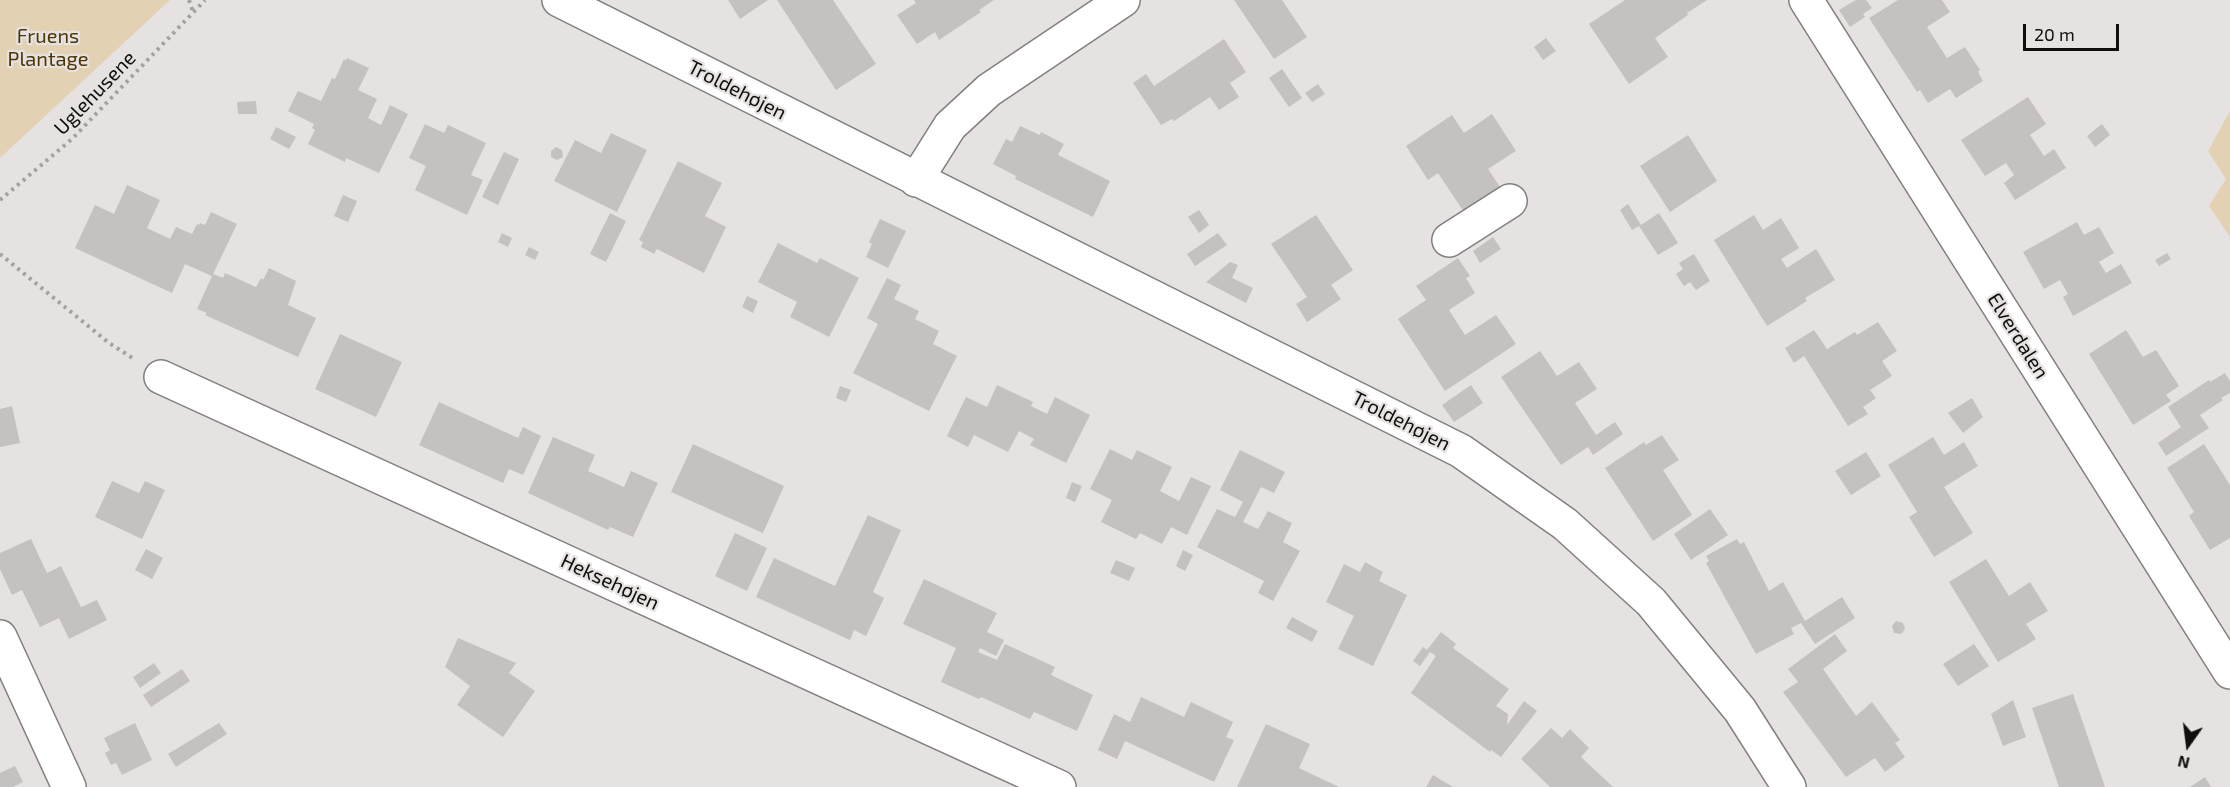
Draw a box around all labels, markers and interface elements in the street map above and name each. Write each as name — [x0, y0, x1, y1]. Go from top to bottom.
scale bar — [2026, 12, 2122, 50]
text: 20 m — [2034, 23, 2075, 45]
park label: Fruens Plantage — [8, 24, 88, 71]
street label: Uglehusene — [49, 46, 141, 140]
street label: Troldehøjen — [684, 55, 790, 125]
street label: Elverdalen — [1982, 289, 2054, 383]
street label: Troldehøjen — [1348, 386, 1454, 456]
street label: Heksehøjen — [557, 549, 663, 615]
north arrow — [2158, 715, 2218, 775]
text: N — [2176, 752, 2191, 774]

